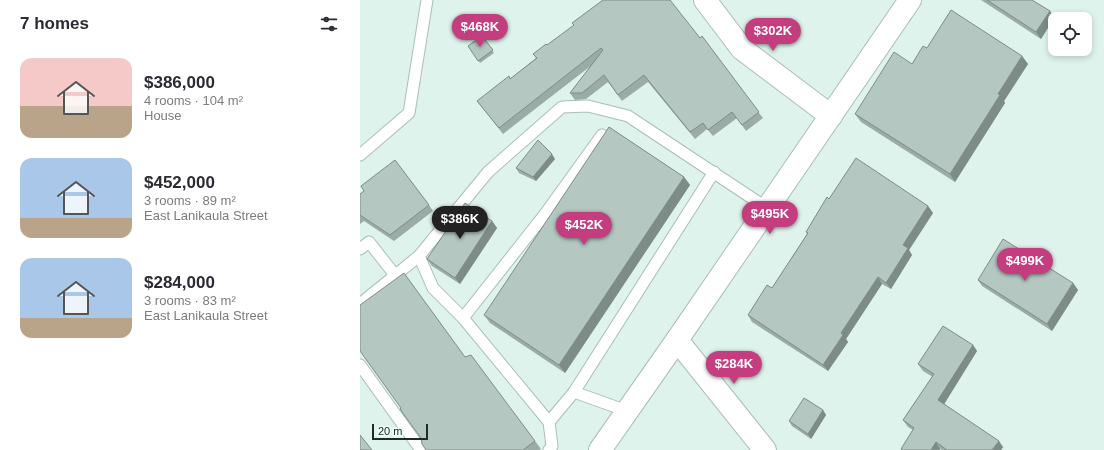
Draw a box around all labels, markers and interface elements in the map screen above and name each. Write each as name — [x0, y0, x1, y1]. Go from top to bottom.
map controls — [1048, 12, 1092, 56]
button: locate — [1048, 12, 1092, 56]
icon: filters — [318, 13, 340, 35]
text: 7 homes — [20, 14, 89, 33]
pin: $468K — [452, 14, 508, 48]
pin: $302K — [745, 18, 801, 52]
text: $468K — [461, 19, 499, 34]
text: $302K — [754, 23, 792, 38]
text: $386,000 — [144, 73, 215, 92]
icon: home — [52, 74, 100, 122]
text: 4 rooms · 104 m² — [144, 93, 243, 108]
text: House — [144, 108, 182, 123]
text: $452,000 — [144, 173, 215, 192]
icon: home — [52, 174, 100, 222]
text: 3 rooms · 89 m² — [144, 193, 236, 208]
pin: $495K — [742, 201, 798, 235]
pin: $386K — [432, 206, 488, 240]
text: $495K — [751, 206, 789, 221]
text: East Lanikaula Street — [144, 208, 268, 223]
text: $386K — [441, 211, 479, 226]
pin: $452K — [556, 212, 612, 246]
text: $452K — [565, 217, 603, 232]
pin: $499K — [997, 248, 1053, 282]
text: $499K — [1006, 253, 1044, 268]
text: $284,000 — [144, 273, 215, 292]
icon: home — [52, 274, 100, 322]
text: 3 rooms · 83 m² — [144, 293, 236, 308]
text: East Lanikaula Street — [144, 308, 268, 323]
pin: $284K — [706, 351, 762, 385]
text: $284K — [715, 356, 753, 371]
scale bar — [372, 422, 428, 441]
text: 20 m — [378, 425, 402, 437]

